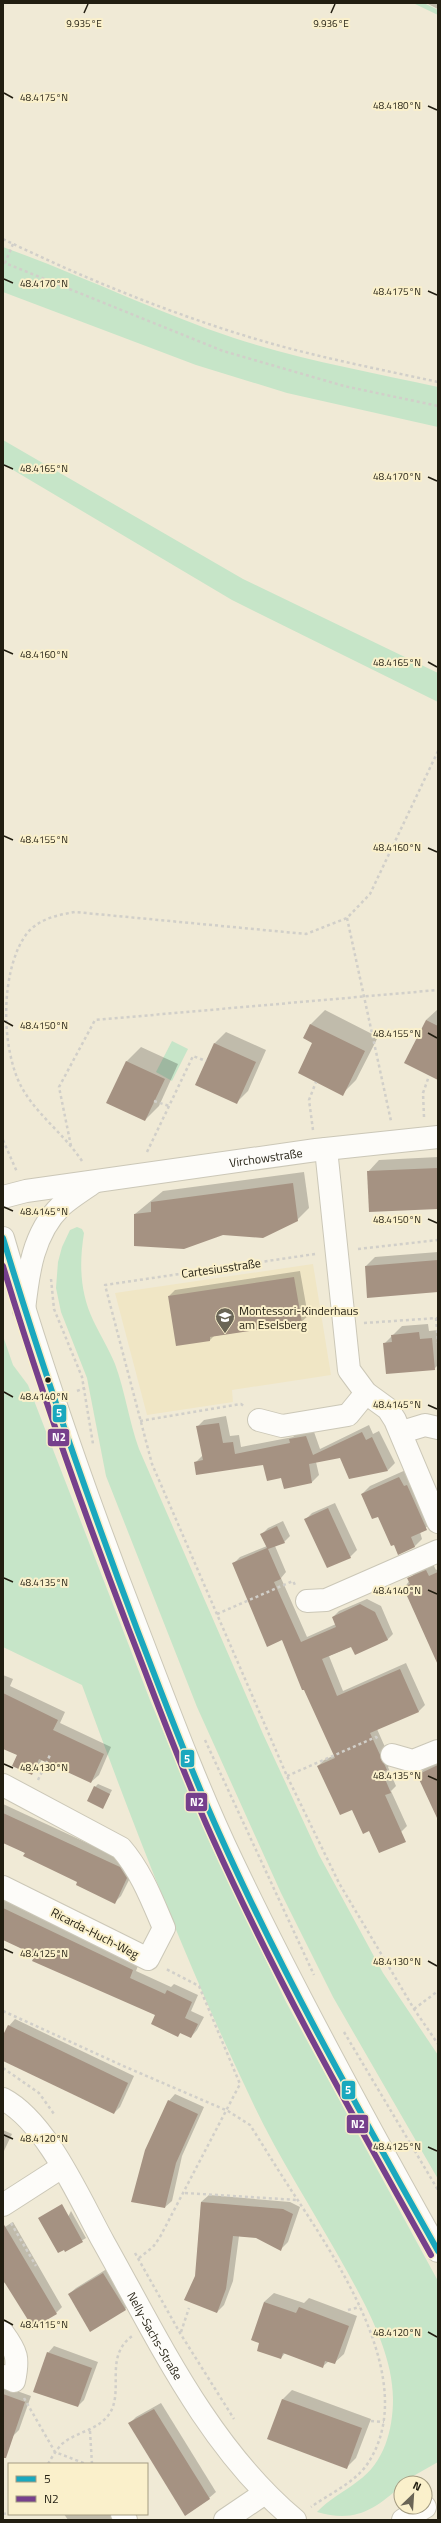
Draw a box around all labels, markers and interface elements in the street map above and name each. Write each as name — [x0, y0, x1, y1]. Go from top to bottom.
text: 9.935°E — [66, 16, 102, 31]
text: 9.936°E — [313, 16, 349, 31]
text: 48.4175°N — [20, 90, 68, 105]
text: 48.4180°N — [373, 98, 421, 113]
text: 48.4170°N — [20, 276, 68, 291]
text: 48.4175°N — [373, 284, 421, 299]
text: 48.4165°N — [20, 461, 68, 476]
text: 48.4170°N — [373, 469, 421, 484]
text: 48.4160°N — [20, 647, 68, 662]
text: 48.4165°N — [373, 655, 421, 670]
text: 48.4155°N — [20, 832, 68, 847]
text: 48.4160°N — [373, 840, 421, 855]
text: 48.4150°N — [20, 1018, 68, 1033]
text: 48.4155°N — [373, 1026, 421, 1041]
street label: Virchowstraße — [228, 1143, 304, 1172]
text: 48.4145°N — [20, 1204, 68, 1219]
text: 48.4150°N — [373, 1212, 421, 1227]
street label: Cartesiusstraße — [180, 1253, 262, 1283]
place label: Montessori-Kinderhaus am Eselsberg — [239, 1301, 359, 1334]
school or university icon: Montessori-Kinderhaus am Eselsberg — [214, 1306, 236, 1334]
unlabelled marker — [43, 1375, 53, 1385]
text: 48.4140°N — [20, 1389, 68, 1404]
text: 48.4145°N — [373, 1397, 421, 1412]
line badge: 5 — [52, 1404, 67, 1423]
text: 5 — [56, 1405, 62, 1421]
line badge: N2 — [47, 1428, 70, 1447]
text: N2 — [52, 1429, 66, 1445]
text: 48.4135°N — [20, 1575, 68, 1590]
text: 48.4140°N — [373, 1583, 421, 1598]
line badge: 5 — [180, 1749, 195, 1768]
text: 5 — [184, 1751, 190, 1767]
text: 48.4130°N — [20, 1760, 68, 1775]
text: 48.4135°N — [373, 1768, 421, 1783]
line badge: N2 — [185, 1792, 208, 1812]
text: N2 — [190, 1794, 204, 1810]
street label: Ricarda-Huch-Weg — [48, 1903, 142, 1963]
text: 48.4125°N — [20, 1946, 68, 1961]
text: 48.4130°N — [373, 1954, 421, 1969]
line badge: 5 — [341, 2080, 356, 2100]
text: 5 — [345, 2082, 351, 2098]
line badge: N2 — [346, 2114, 369, 2134]
text: N2 — [351, 2116, 365, 2132]
text: 48.4120°N — [20, 2131, 68, 2146]
text: 48.4125°N — [373, 2139, 421, 2154]
street label: Nelly-Sachs-Straße — [123, 2288, 188, 2383]
text: 48.4115°N — [20, 2317, 68, 2332]
text: 48.4120°N — [373, 2325, 421, 2340]
legend — [8, 2463, 148, 2515]
text: 5 — [44, 2469, 51, 2488]
north arrow — [393, 2475, 433, 2515]
text: N — [410, 2477, 424, 2495]
text: N2 — [44, 2489, 59, 2508]

